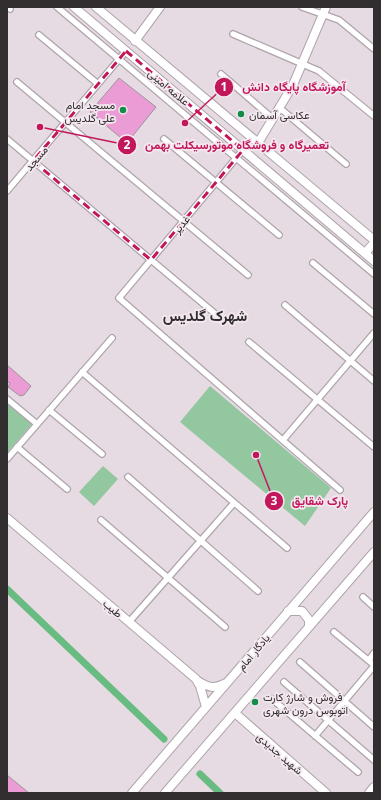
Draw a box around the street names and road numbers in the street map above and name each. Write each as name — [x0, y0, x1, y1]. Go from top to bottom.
street label: علامه امینی — [145, 65, 193, 109]
street label: مسجد — [21, 142, 51, 174]
street label: غدیر — [168, 211, 193, 237]
street label: طیب — [100, 595, 126, 621]
street label: یادگار امام — [233, 630, 274, 674]
street label: شهید جدیدی — [254, 729, 307, 778]

